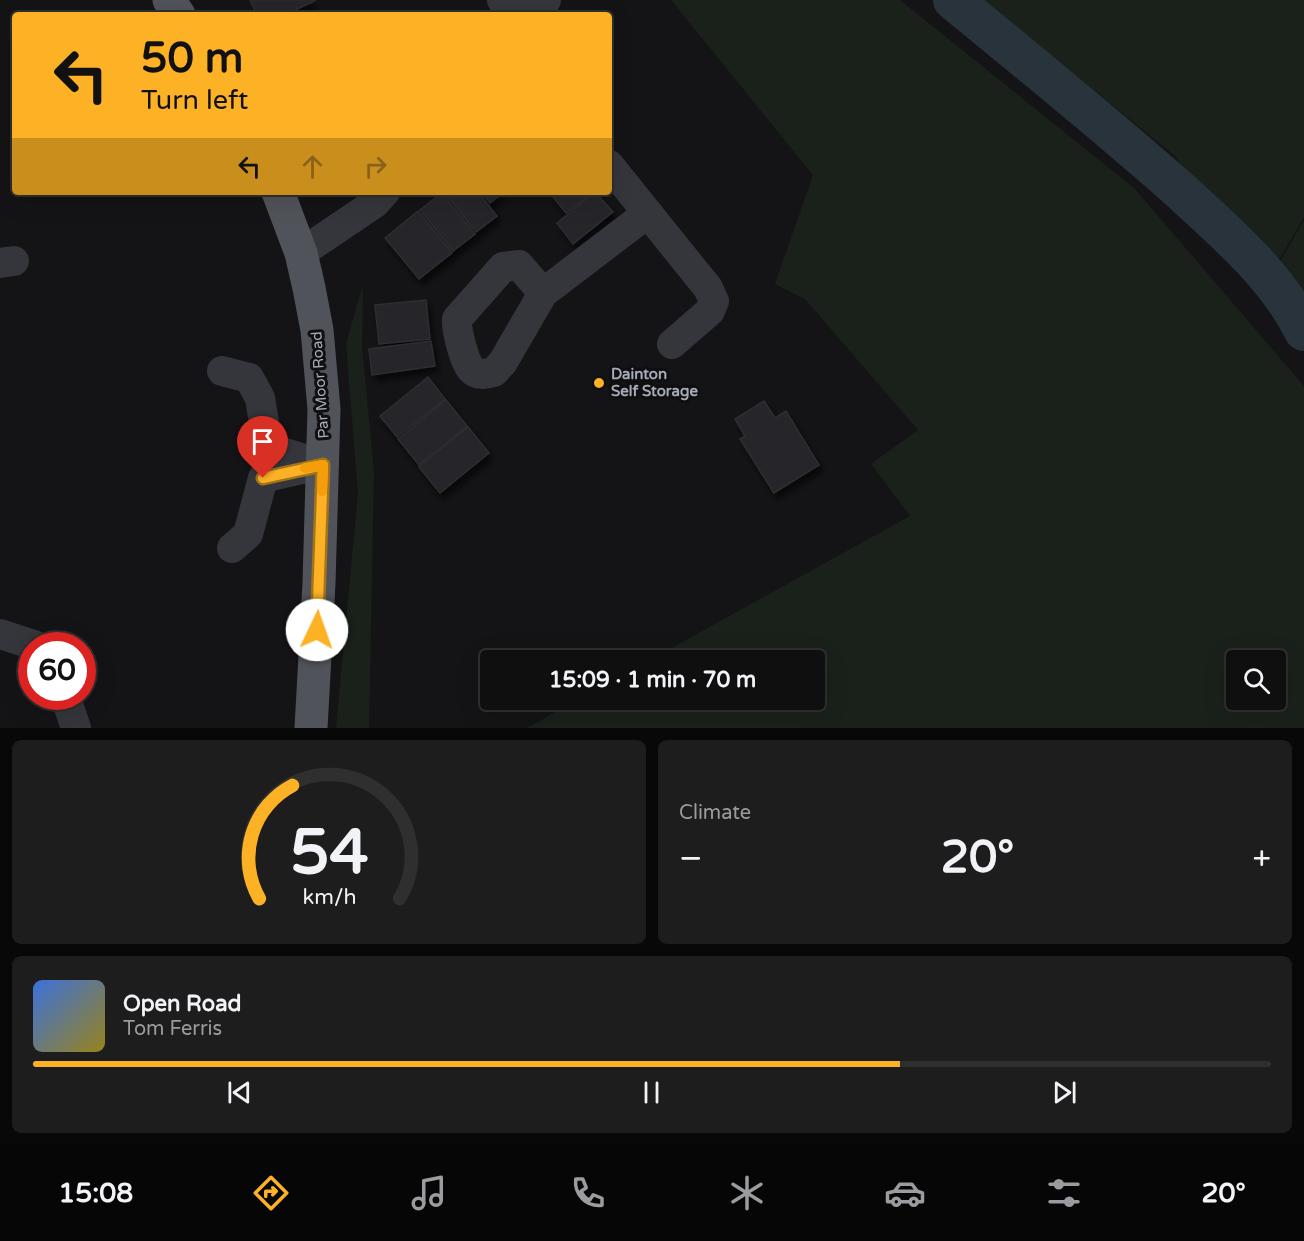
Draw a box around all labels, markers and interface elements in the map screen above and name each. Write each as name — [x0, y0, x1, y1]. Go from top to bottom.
text: 50 m — [141, 33, 243, 84]
icon: left — [42, 36, 120, 114]
text: Turn left — [141, 84, 248, 117]
icon: left — [233, 150, 266, 183]
icon: ahead — [296, 150, 329, 183]
icon: right — [359, 150, 392, 183]
street label: Par Moor Road — [307, 331, 333, 439]
place label: Dainton Self Storage — [611, 365, 698, 401]
marker: Dainton Self Storage — [592, 376, 606, 390]
pin — [237, 416, 288, 478]
icon: arrive — [246, 425, 279, 458]
position arrow — [285, 598, 349, 662]
speed limit sign: 60 — [18, 632, 96, 710]
map controls — [1226, 650, 1286, 710]
button: search — [1226, 650, 1286, 710]
text: 15:09 · 1 min · 70 m — [549, 667, 756, 693]
text: Climate — [679, 801, 751, 825]
text: 54 — [290, 816, 368, 891]
text: 20° — [941, 831, 1014, 885]
text: − — [679, 839, 703, 878]
text: + — [1252, 839, 1271, 878]
text: km/h — [302, 884, 356, 910]
text: Open Road — [123, 991, 241, 1017]
text: Tom Ferris — [123, 1017, 222, 1041]
icon: previous — [223, 1076, 256, 1109]
icon: pause — [635, 1076, 668, 1109]
icon: next — [1048, 1076, 1081, 1109]
icon: directions — [250, 1172, 292, 1214]
icon: music — [408, 1172, 450, 1214]
icon: phone — [567, 1172, 609, 1214]
icon: climate — [726, 1172, 768, 1214]
icon: car — [884, 1172, 926, 1214]
icon: filters — [1043, 1172, 1085, 1214]
text: 15:08 — [58, 1177, 133, 1210]
text: 20° — [1202, 1177, 1246, 1210]

